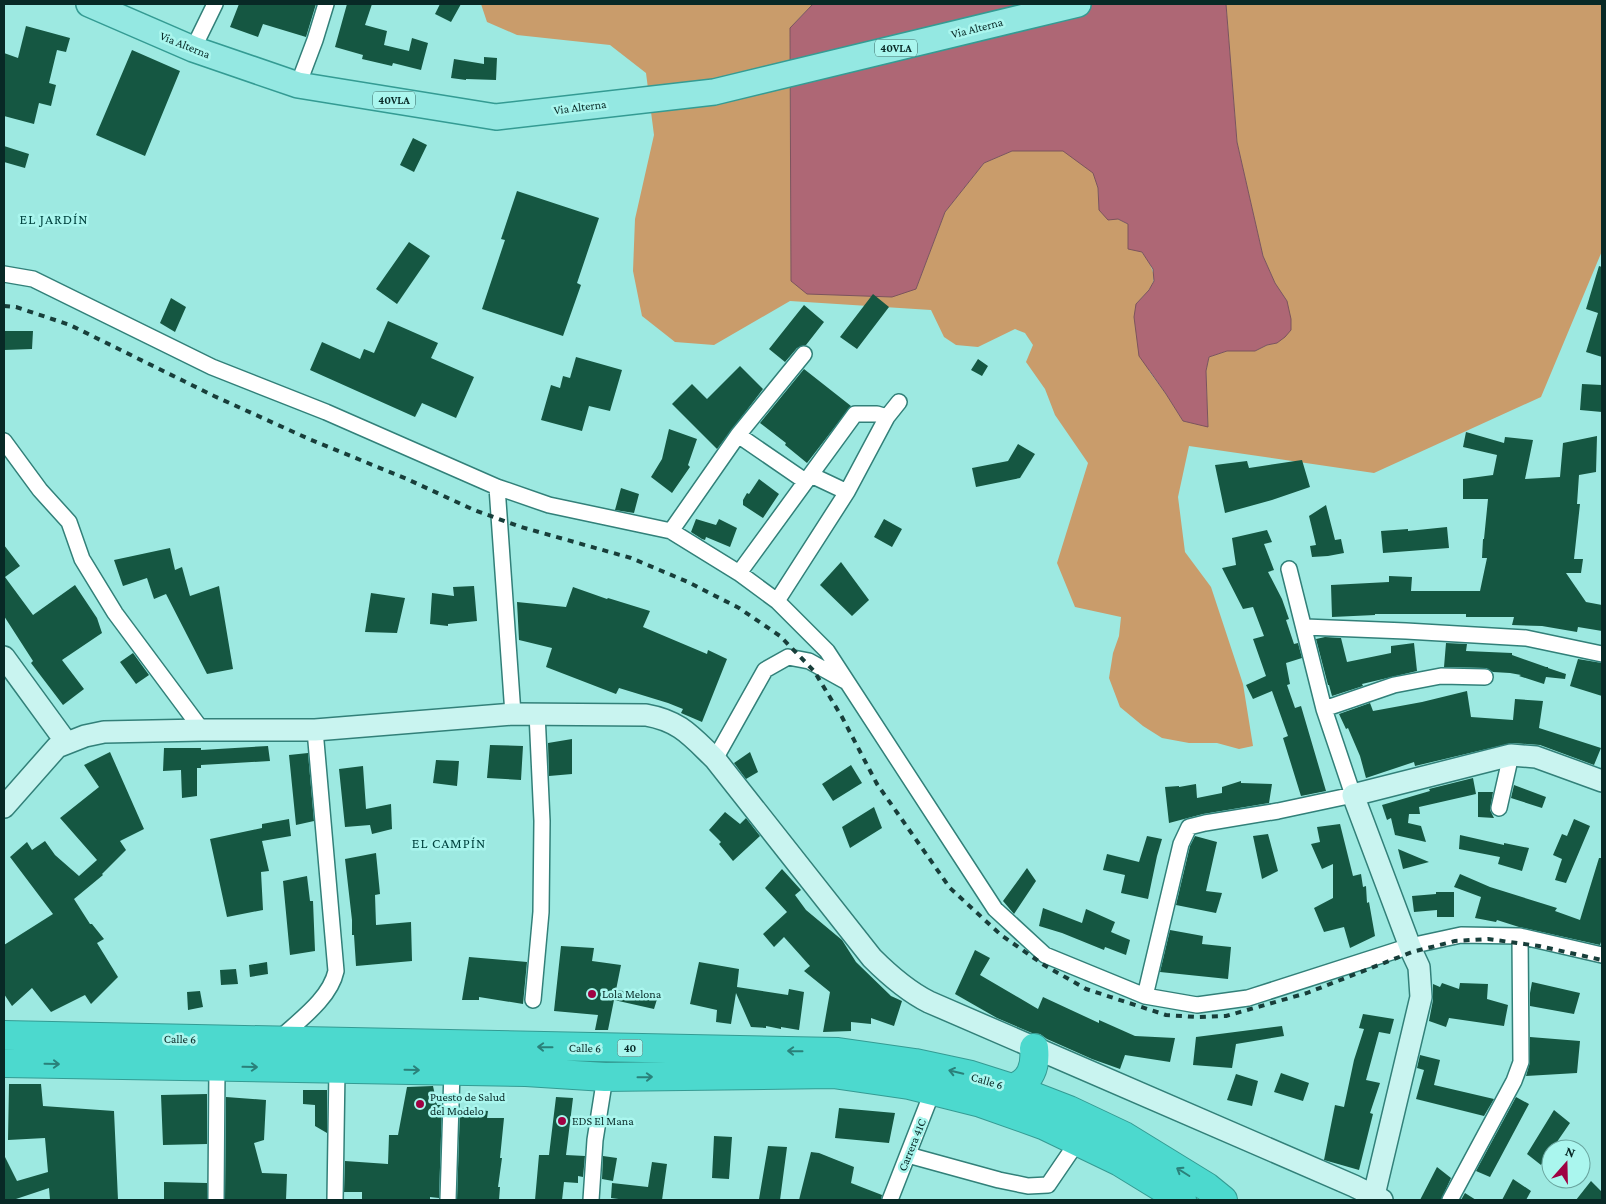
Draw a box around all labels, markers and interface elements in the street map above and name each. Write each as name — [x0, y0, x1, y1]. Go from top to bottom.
street label: Via Alterna — [950, 15, 1005, 41]
street label: Via Alterna — [158, 29, 213, 62]
road number: 40VLA — [875, 40, 917, 56]
road number: 40VLA — [373, 92, 415, 108]
street label: Via Alterna — [553, 97, 608, 117]
district label: EL JARDÍN — [20, 211, 88, 227]
district label: EL CAMPÍN — [412, 835, 486, 851]
place label: Lola Melona — [602, 987, 662, 1001]
marker: Lola Melona — [586, 988, 598, 1000]
street label: Calle 6 — [164, 1032, 196, 1046]
road number: 40 — [618, 1040, 642, 1056]
street label: Calle 6 — [569, 1041, 601, 1055]
one-way arrow — [537, 1042, 554, 1052]
one-way arrow — [787, 1047, 803, 1056]
one-way arrow — [44, 1059, 60, 1069]
one-way arrow — [242, 1062, 258, 1072]
one-way arrow — [404, 1065, 420, 1075]
one-way arrow — [948, 1067, 964, 1076]
street label: Calle 6 — [969, 1070, 1005, 1092]
one-way arrow — [636, 1072, 653, 1082]
place label: Puesto de Salud del Modelo — [430, 1090, 506, 1118]
marker: Puesto de Salud del Modelo — [414, 1098, 426, 1110]
place label: EDS El Mana — [572, 1114, 634, 1128]
marker: EDS El Mana — [556, 1115, 568, 1127]
street label: Carrera 41C — [895, 1117, 929, 1173]
north arrow — [1541, 1139, 1591, 1189]
text: N — [1563, 1143, 1578, 1161]
one-way arrow — [1177, 1167, 1191, 1177]

